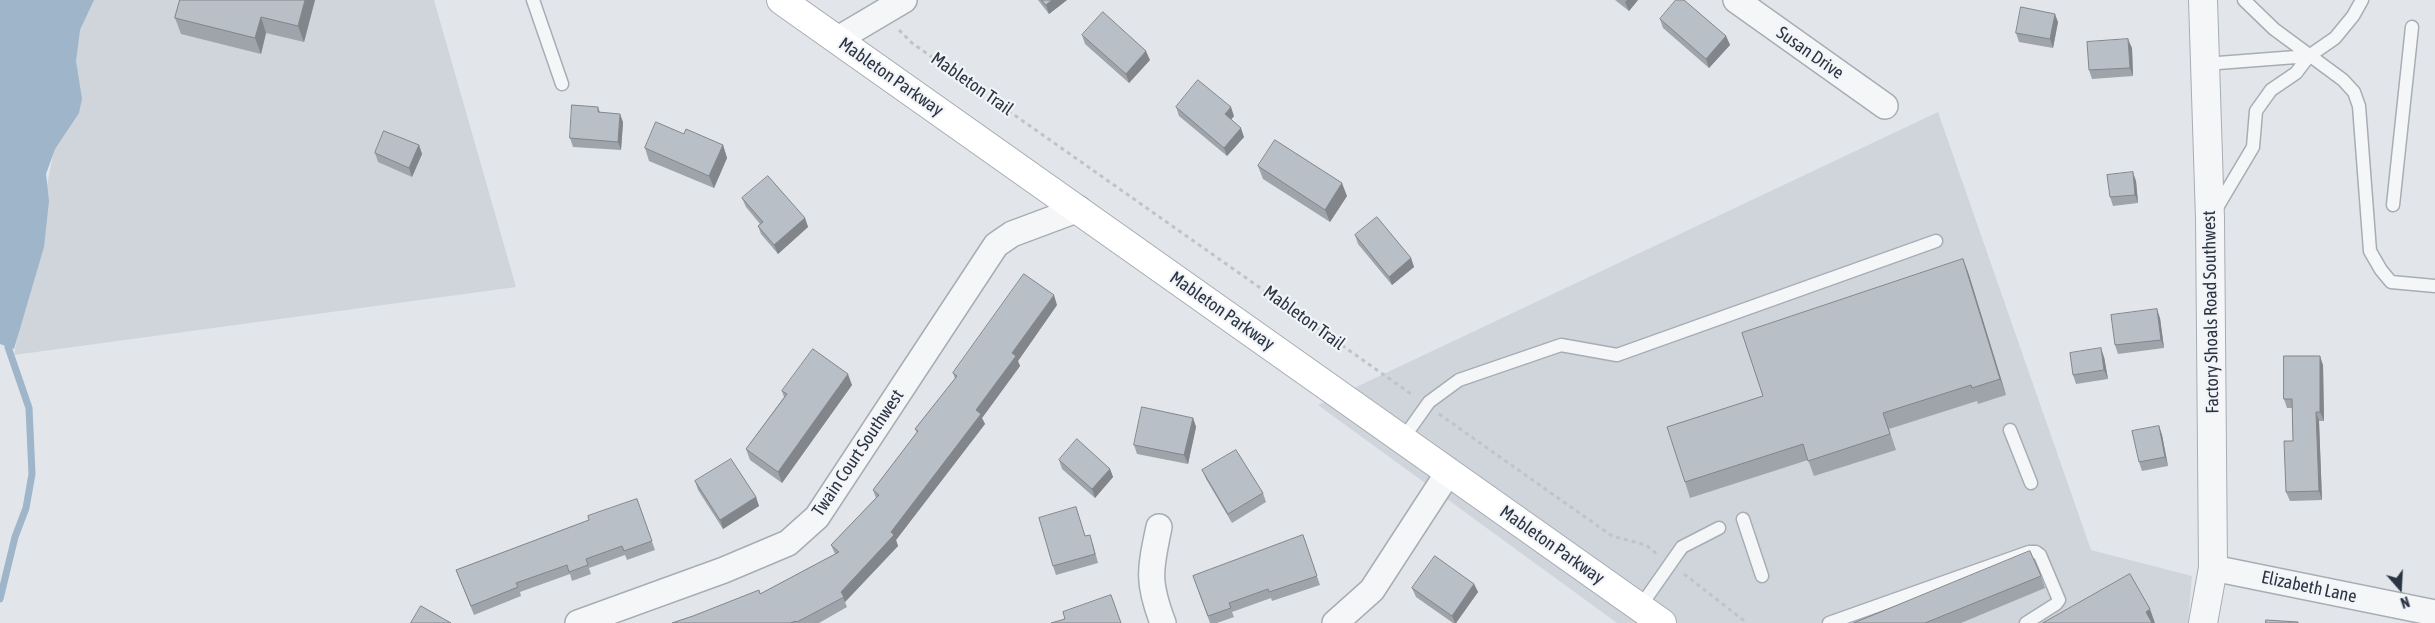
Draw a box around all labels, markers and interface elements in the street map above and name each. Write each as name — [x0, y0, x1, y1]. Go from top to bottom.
street label: Susan Drive — [1772, 22, 1848, 84]
street label: Mableton Parkway — [835, 33, 947, 121]
street label: Mableton Trail — [927, 48, 1017, 120]
street label: Factory Shoals Road Southwest — [2198, 210, 2224, 414]
street label: Mableton Parkway — [1166, 267, 1278, 355]
street label: Mableton Trail — [1259, 281, 1349, 355]
street label: Twain Court Southwest — [808, 385, 908, 521]
street label: Mableton Parkway — [1496, 501, 1608, 589]
north arrow — [2375, 563, 2425, 613]
street label: Elizabeth Lane — [2259, 566, 2359, 608]
text: N — [2398, 593, 2411, 611]

